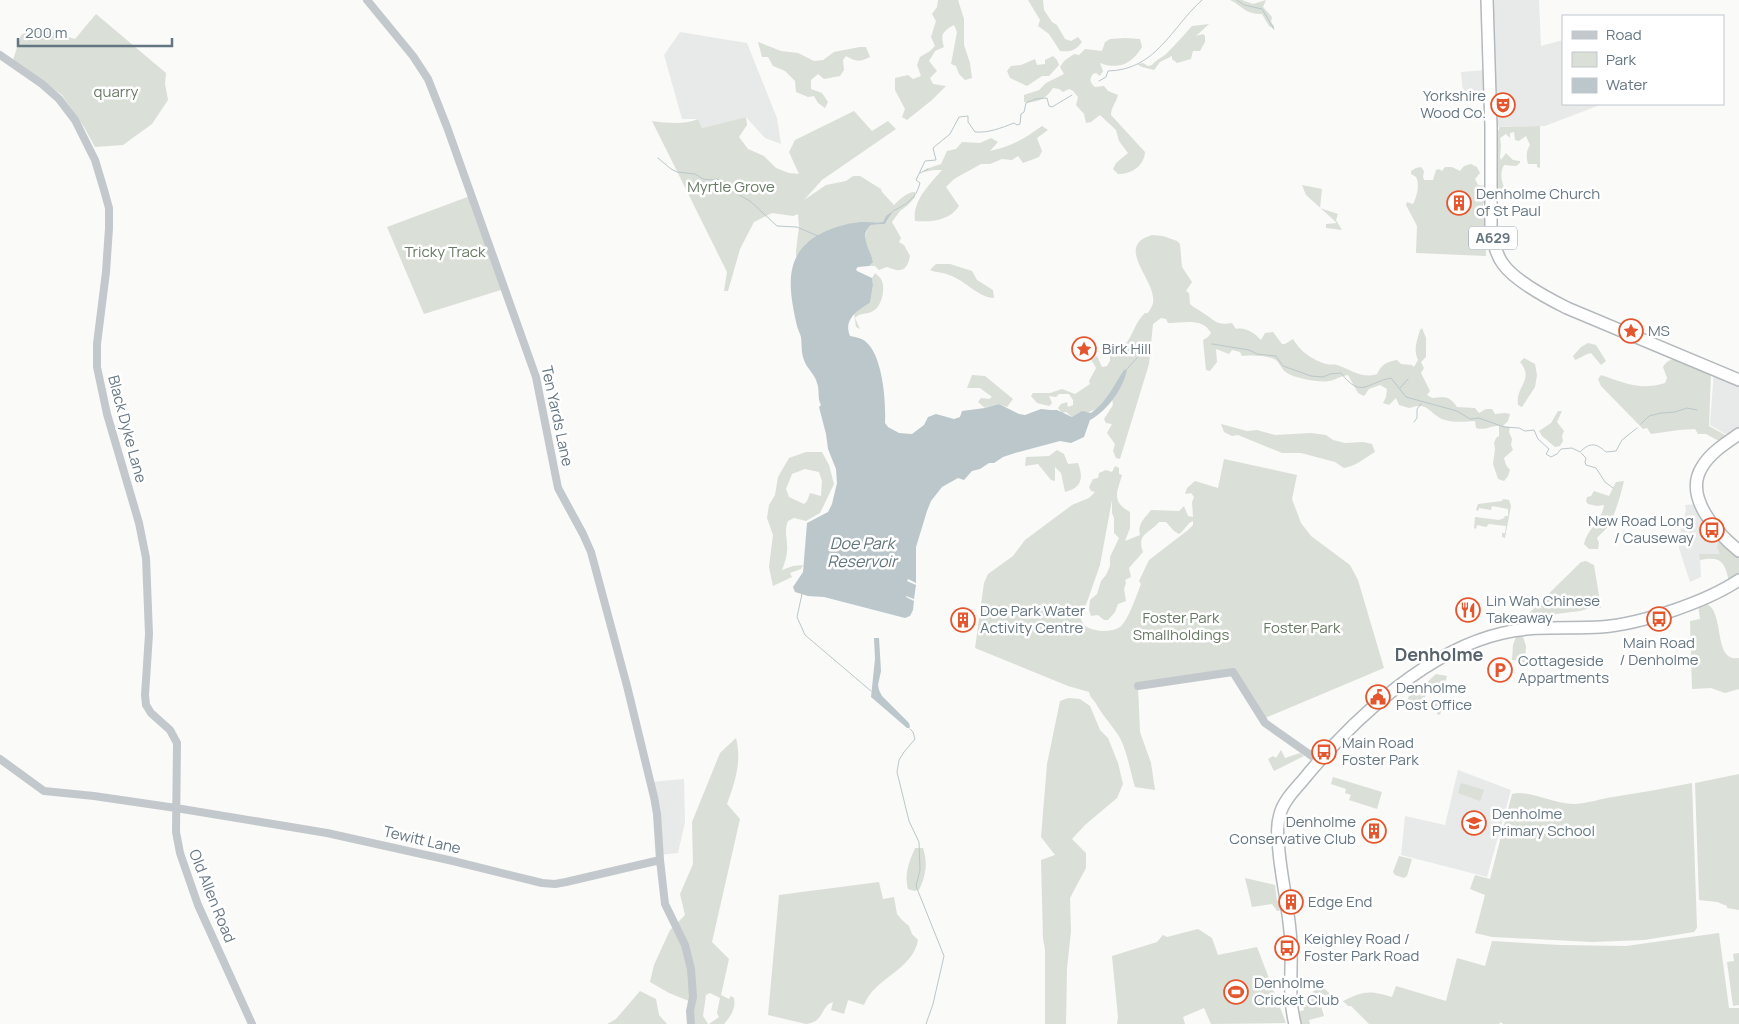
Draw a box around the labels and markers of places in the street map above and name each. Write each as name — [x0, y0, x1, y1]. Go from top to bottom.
place label: Yorkshire Wood Co. — [1420, 85, 1486, 123]
theatre icon: Yorkshire Wood Co. — [1490, 92, 1516, 118]
place label: Denholme Church of St Paul — [1476, 183, 1600, 221]
building icon: Denholme Church of St Paul — [1446, 190, 1472, 216]
place icon: MS — [1618, 318, 1644, 344]
place label: MS — [1648, 320, 1670, 341]
place icon: Birk Hill — [1071, 336, 1097, 362]
place label: Birk Hill — [1102, 338, 1151, 359]
place label: New Road Long / Causeway — [1588, 510, 1694, 548]
bus stop icon: New Road Long / Causeway — [1699, 517, 1725, 543]
place label: Lin Wah Chinese Takeaway — [1486, 590, 1600, 628]
restaurant icon: Lin Wah Chinese Takeaway — [1455, 597, 1481, 623]
place label: Doe Park Water Activity Centre — [980, 600, 1086, 638]
bus stop icon: Main Road / Denholme — [1646, 606, 1672, 632]
building icon: Doe Park Water Activity Centre — [950, 607, 976, 633]
place label: Main Road / Denholme — [1619, 632, 1699, 670]
place label: Cottageside Appartments — [1518, 650, 1609, 688]
parking icon: Cottageside Appartments — [1487, 657, 1513, 683]
place label: Denholme Post Office — [1396, 677, 1472, 715]
public building icon: Denholme Post Office — [1365, 684, 1391, 710]
place label: Main Road Foster Park — [1342, 732, 1419, 770]
bus stop icon: Main Road Foster Park — [1311, 739, 1337, 765]
place label: Denholme Primary School — [1492, 803, 1595, 841]
school or university icon: Denholme Primary School — [1461, 810, 1487, 836]
place label: Denholme Conservative Club — [1229, 811, 1356, 849]
building icon: Denholme Conservative Club — [1361, 818, 1387, 844]
building icon: Edge End — [1278, 889, 1304, 915]
place label: Edge End — [1308, 891, 1372, 912]
place label: Keighley Road / Foster Park Road — [1304, 928, 1419, 966]
bus stop icon: Keighley Road / Foster Park Road — [1274, 935, 1300, 961]
place label: Denholme Cricket Club — [1254, 972, 1339, 1010]
sports icon: Denholme Cricket Club — [1223, 979, 1249, 1005]

